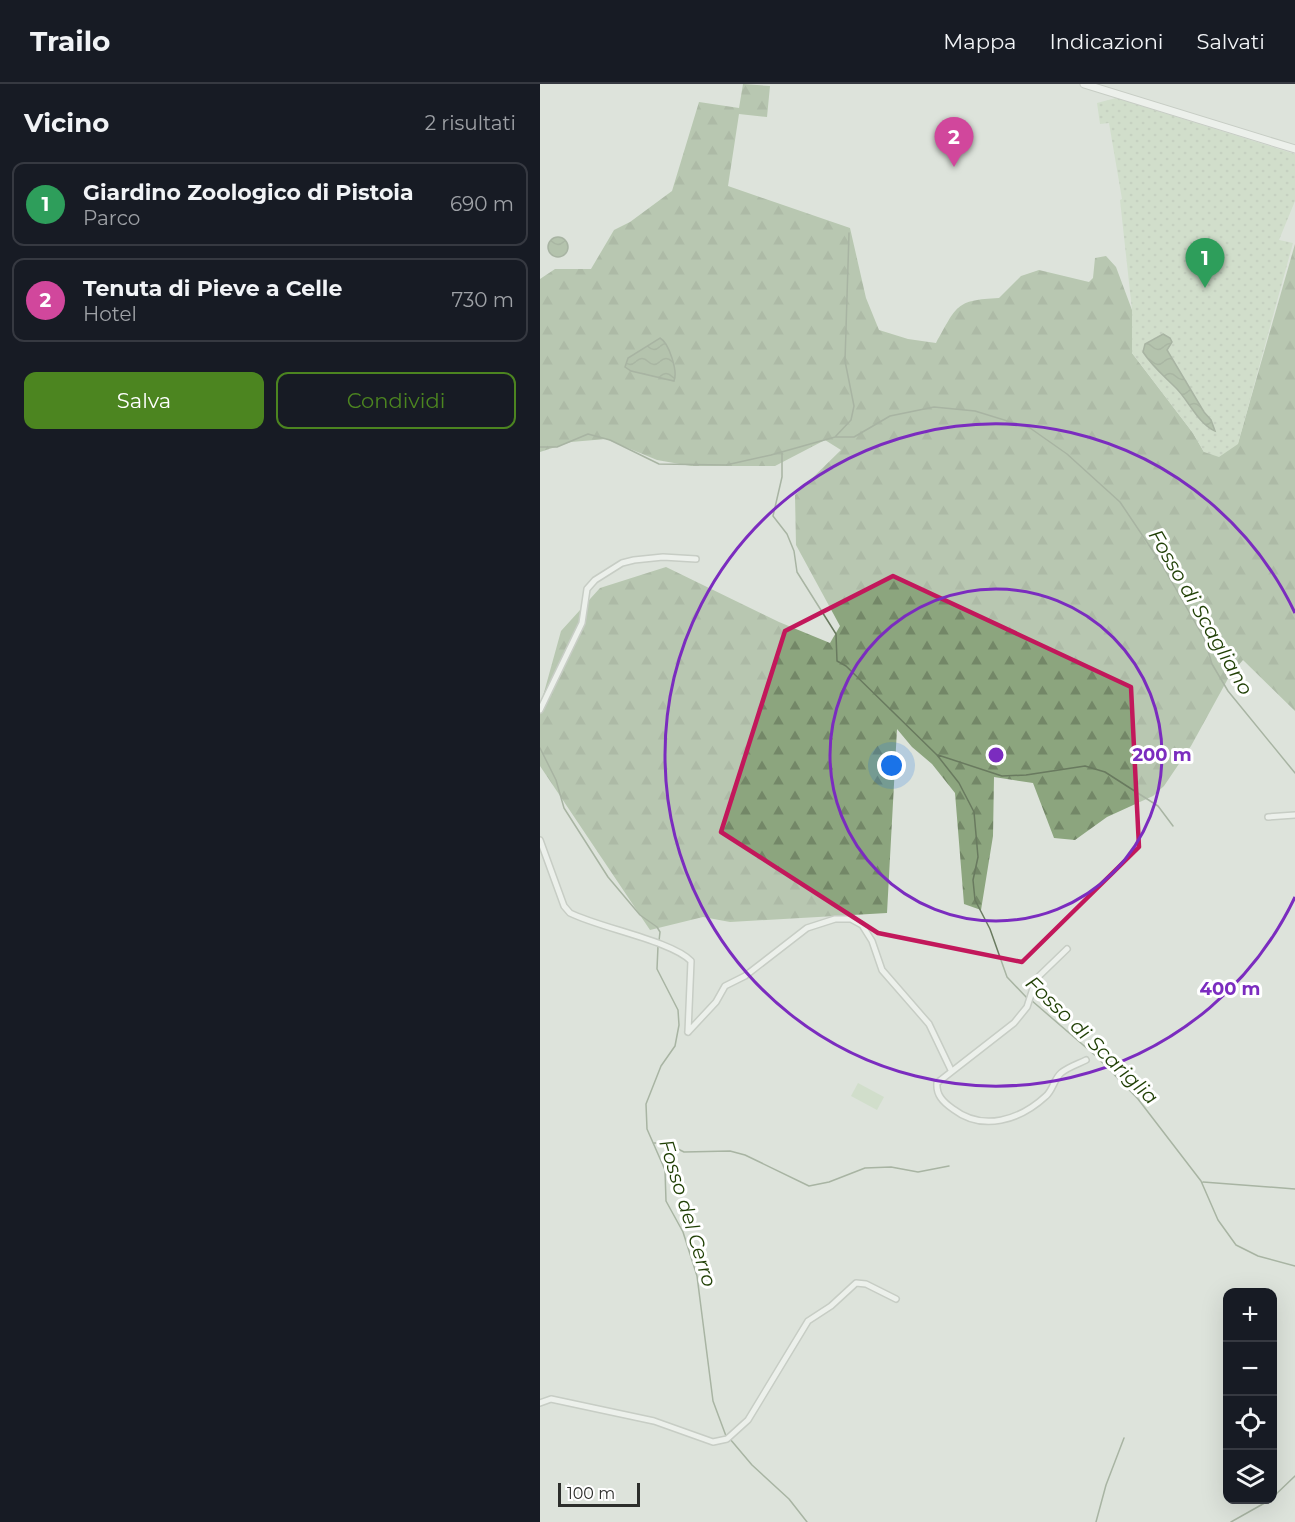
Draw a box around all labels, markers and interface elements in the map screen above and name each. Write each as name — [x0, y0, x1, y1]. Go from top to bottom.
text: Trailo — [30, 24, 110, 58]
text: Mappa — [943, 29, 1016, 54]
text: Indicazioni — [1049, 29, 1164, 54]
text: Salvati — [1197, 29, 1265, 54]
text: Vicino — [24, 107, 109, 139]
text: 2 risultati — [425, 111, 516, 135]
pin: 2 — [934, 118, 974, 167]
text: Giardino Zoologico di Pistoia — [83, 179, 414, 206]
text: 1 — [42, 192, 49, 216]
text: 690 m — [450, 192, 514, 216]
text: Parco — [83, 206, 140, 230]
pin: 1 — [1186, 238, 1224, 288]
text: Tenuta di Pieve a Celle — [83, 275, 342, 302]
text: 2 — [40, 288, 51, 312]
text: 730 m — [451, 288, 514, 312]
text: Hotel — [83, 302, 137, 326]
button: Salva — [24, 372, 264, 429]
button: Condividi — [276, 372, 516, 429]
water label: Fosso di Scagliano — [1144, 525, 1258, 699]
text: 200 m — [1132, 744, 1192, 766]
centre of rings — [986, 745, 1006, 765]
your location — [877, 751, 906, 780]
water label: Fosso di Scariglia — [1021, 971, 1163, 1109]
text: 400 m — [1200, 978, 1260, 1000]
water label: Fosso del Cerro — [654, 1137, 722, 1289]
map controls — [1223, 1288, 1277, 1504]
button: + — [1223, 1288, 1277, 1342]
button: − — [1223, 1342, 1277, 1396]
button: locate — [1223, 1396, 1277, 1450]
button: layers — [1223, 1450, 1277, 1504]
scale bar — [558, 1480, 640, 1508]
text: 100 m — [567, 1484, 615, 1503]

